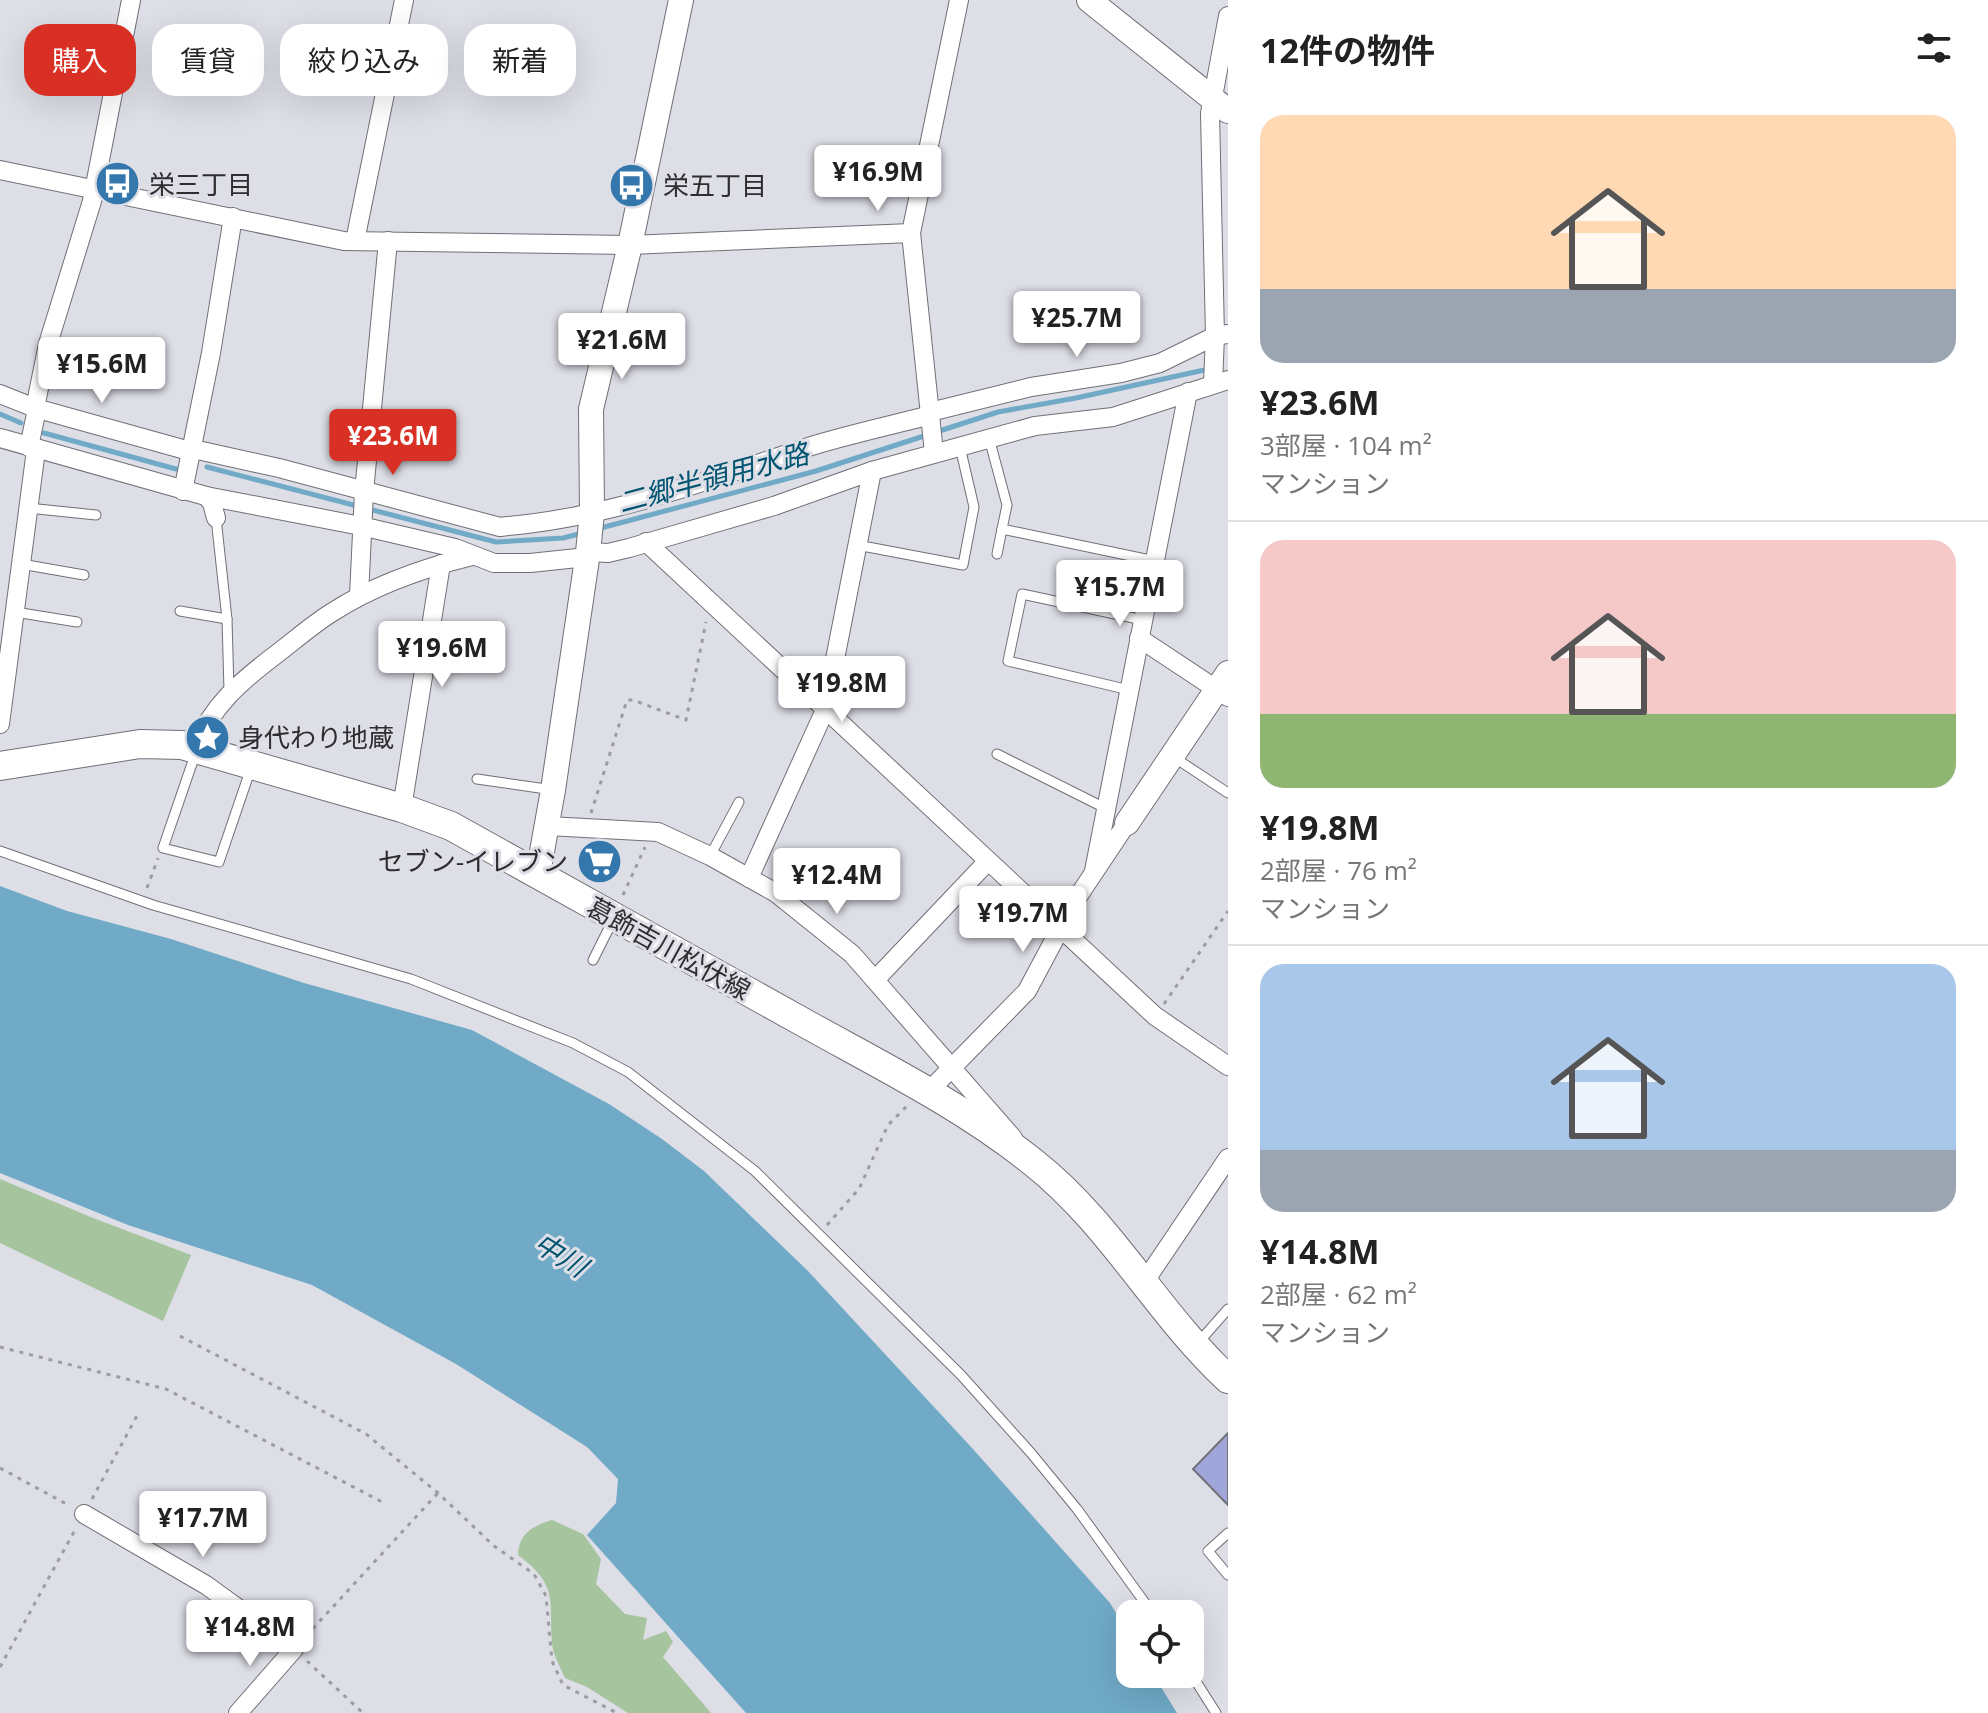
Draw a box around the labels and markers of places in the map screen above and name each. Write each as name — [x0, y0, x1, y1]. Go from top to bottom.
pin: ¥16.9M — [813, 145, 943, 213]
bus stop icon: 栄三丁目 — [94, 160, 142, 208]
bus stop icon: 栄五丁目 — [608, 161, 656, 209]
place label: 栄三丁目 — [149, 166, 253, 202]
place label: 栄五丁目 — [663, 167, 767, 203]
pin: ¥25.7M — [1012, 291, 1142, 359]
pin: ¥21.6M — [557, 313, 687, 381]
pin: ¥15.6M — [37, 337, 167, 405]
pin: ¥23.6M — [328, 409, 458, 477]
pin: ¥15.7M — [1055, 560, 1185, 628]
pin: ¥19.6M — [377, 621, 507, 689]
pin: ¥19.8M — [777, 656, 907, 724]
place icon: 身代わり地蔵 — [183, 713, 231, 761]
place label: 身代わり地蔵 — [238, 719, 394, 755]
supermarket icon: セブン-イレブン — [575, 837, 623, 885]
place label: セブン-イレブン — [378, 843, 568, 879]
pin: ¥12.4M — [772, 848, 902, 916]
pin: ¥19.7M — [958, 886, 1088, 954]
pin: ¥17.7M — [138, 1491, 268, 1559]
pin: ¥14.8M — [185, 1600, 315, 1668]

